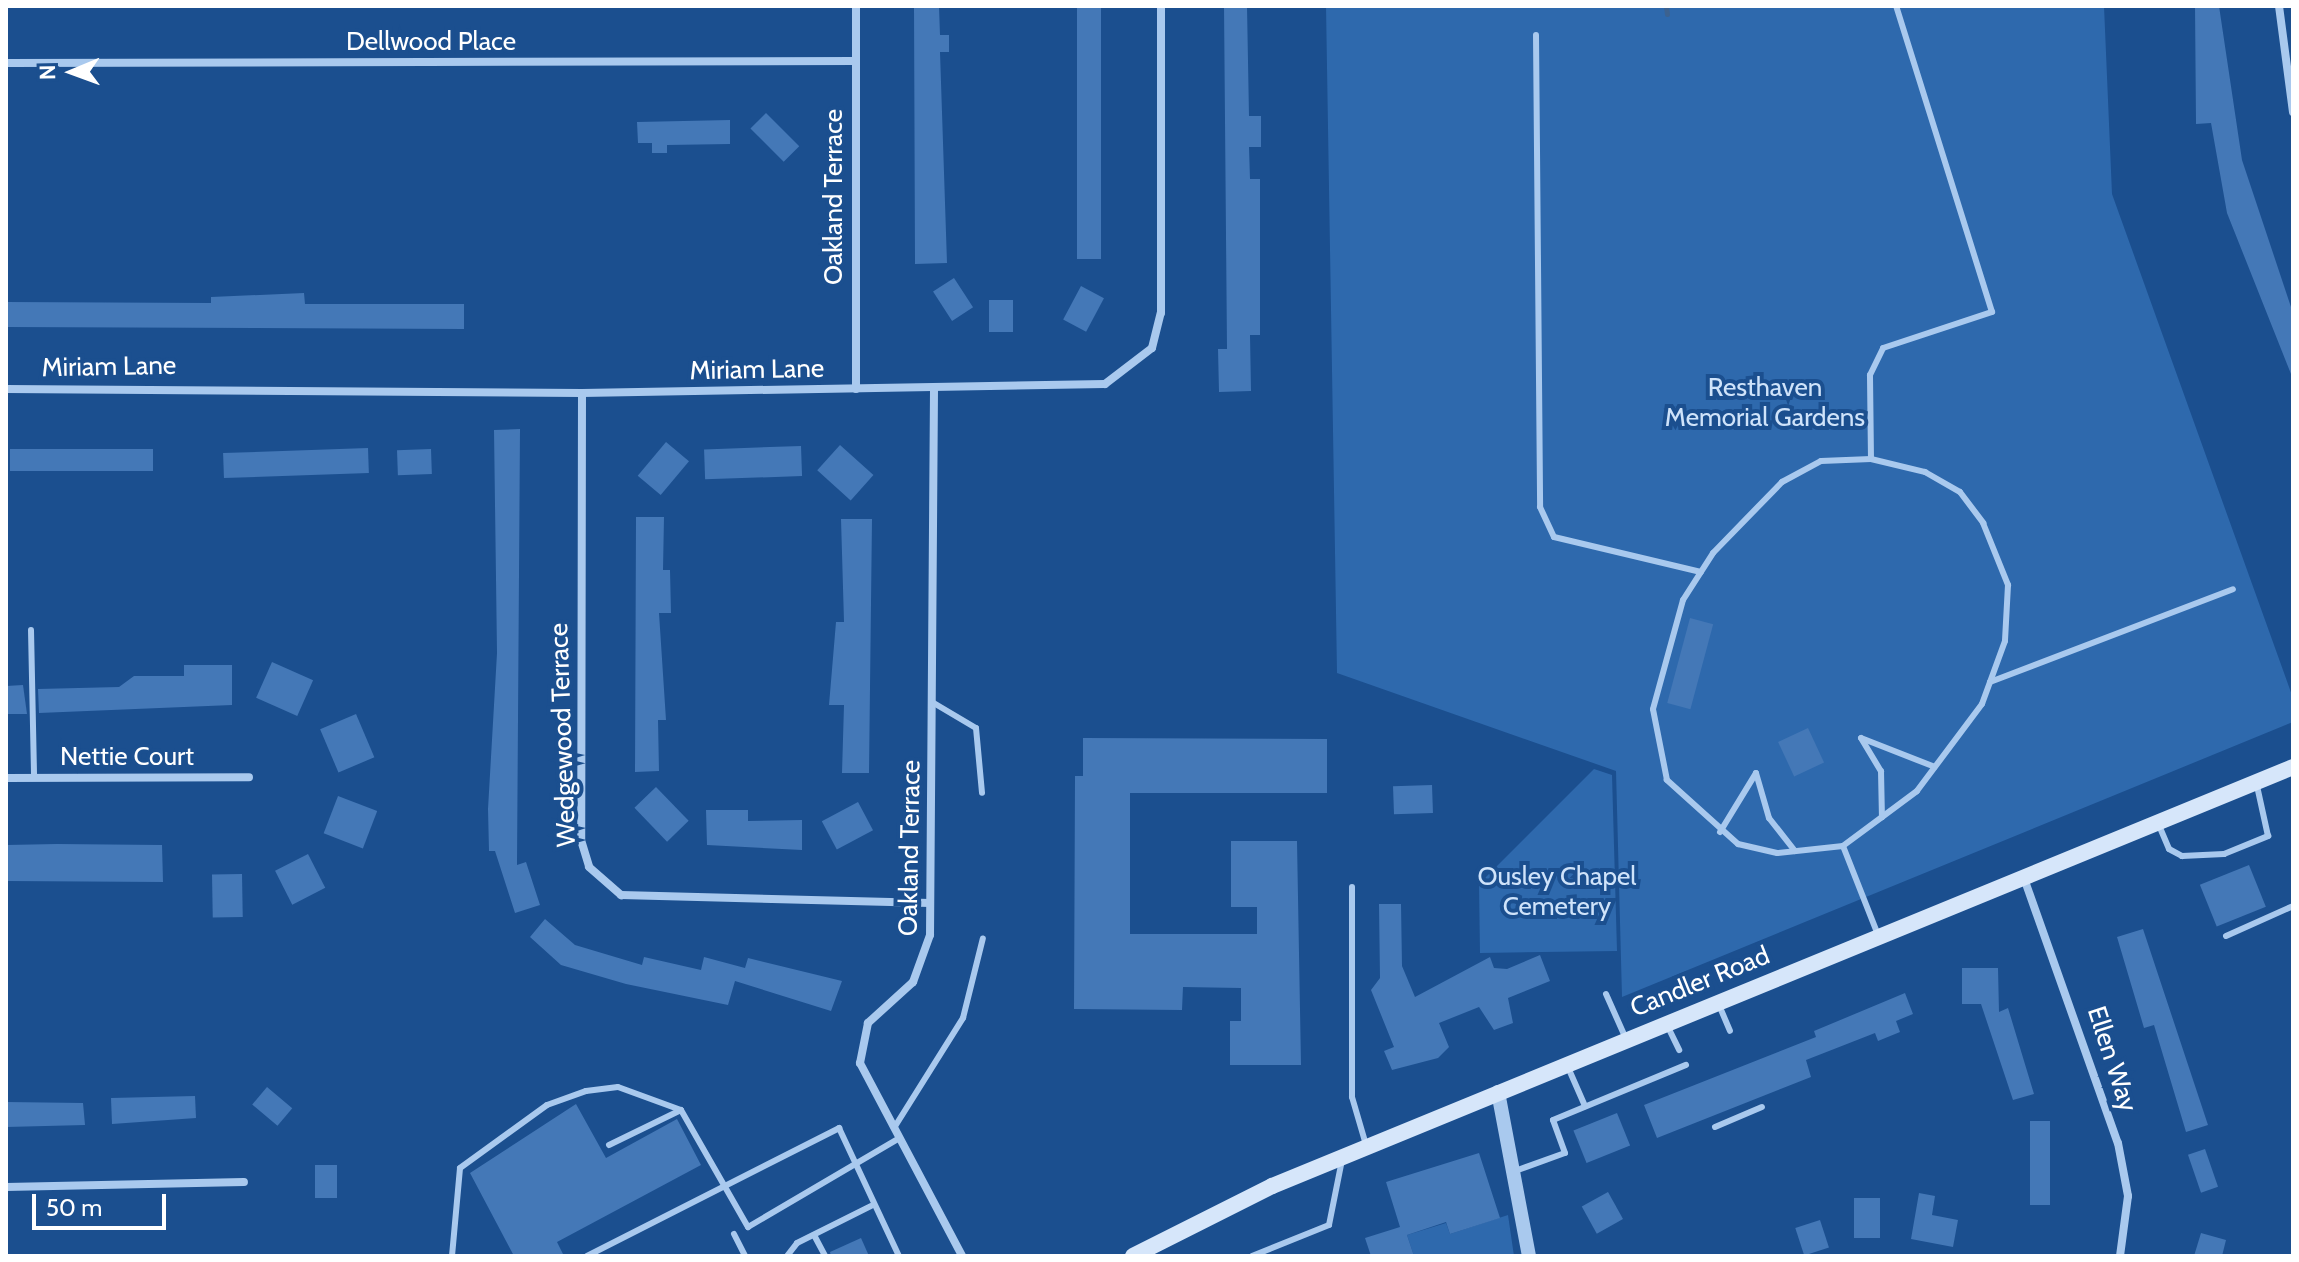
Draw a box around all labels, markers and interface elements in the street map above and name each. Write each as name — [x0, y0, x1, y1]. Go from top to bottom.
street label: Dellwood Place — [346, 26, 516, 58]
north arrow — [32, 32, 112, 112]
text: N — [34, 64, 61, 80]
street label: Oakland Terrace — [818, 109, 850, 285]
street label: Miriam Lane — [41, 350, 177, 384]
street label: Miriam Lane — [689, 353, 825, 387]
park label: Resthaven Memorial Gardens — [1665, 372, 1865, 434]
street label: Wedgewood Terrace — [544, 623, 582, 847]
street label: Nettie Court — [60, 741, 194, 773]
street label: Oakland Terrace — [893, 760, 927, 936]
park label: Ousley Chapel Cemetery — [1478, 861, 1636, 922]
street label: Candler Road — [1626, 940, 1774, 1024]
street label: Ellen Way — [2080, 1002, 2144, 1116]
scale bar — [36, 1178, 170, 1228]
text: 50 m — [46, 1193, 102, 1222]

